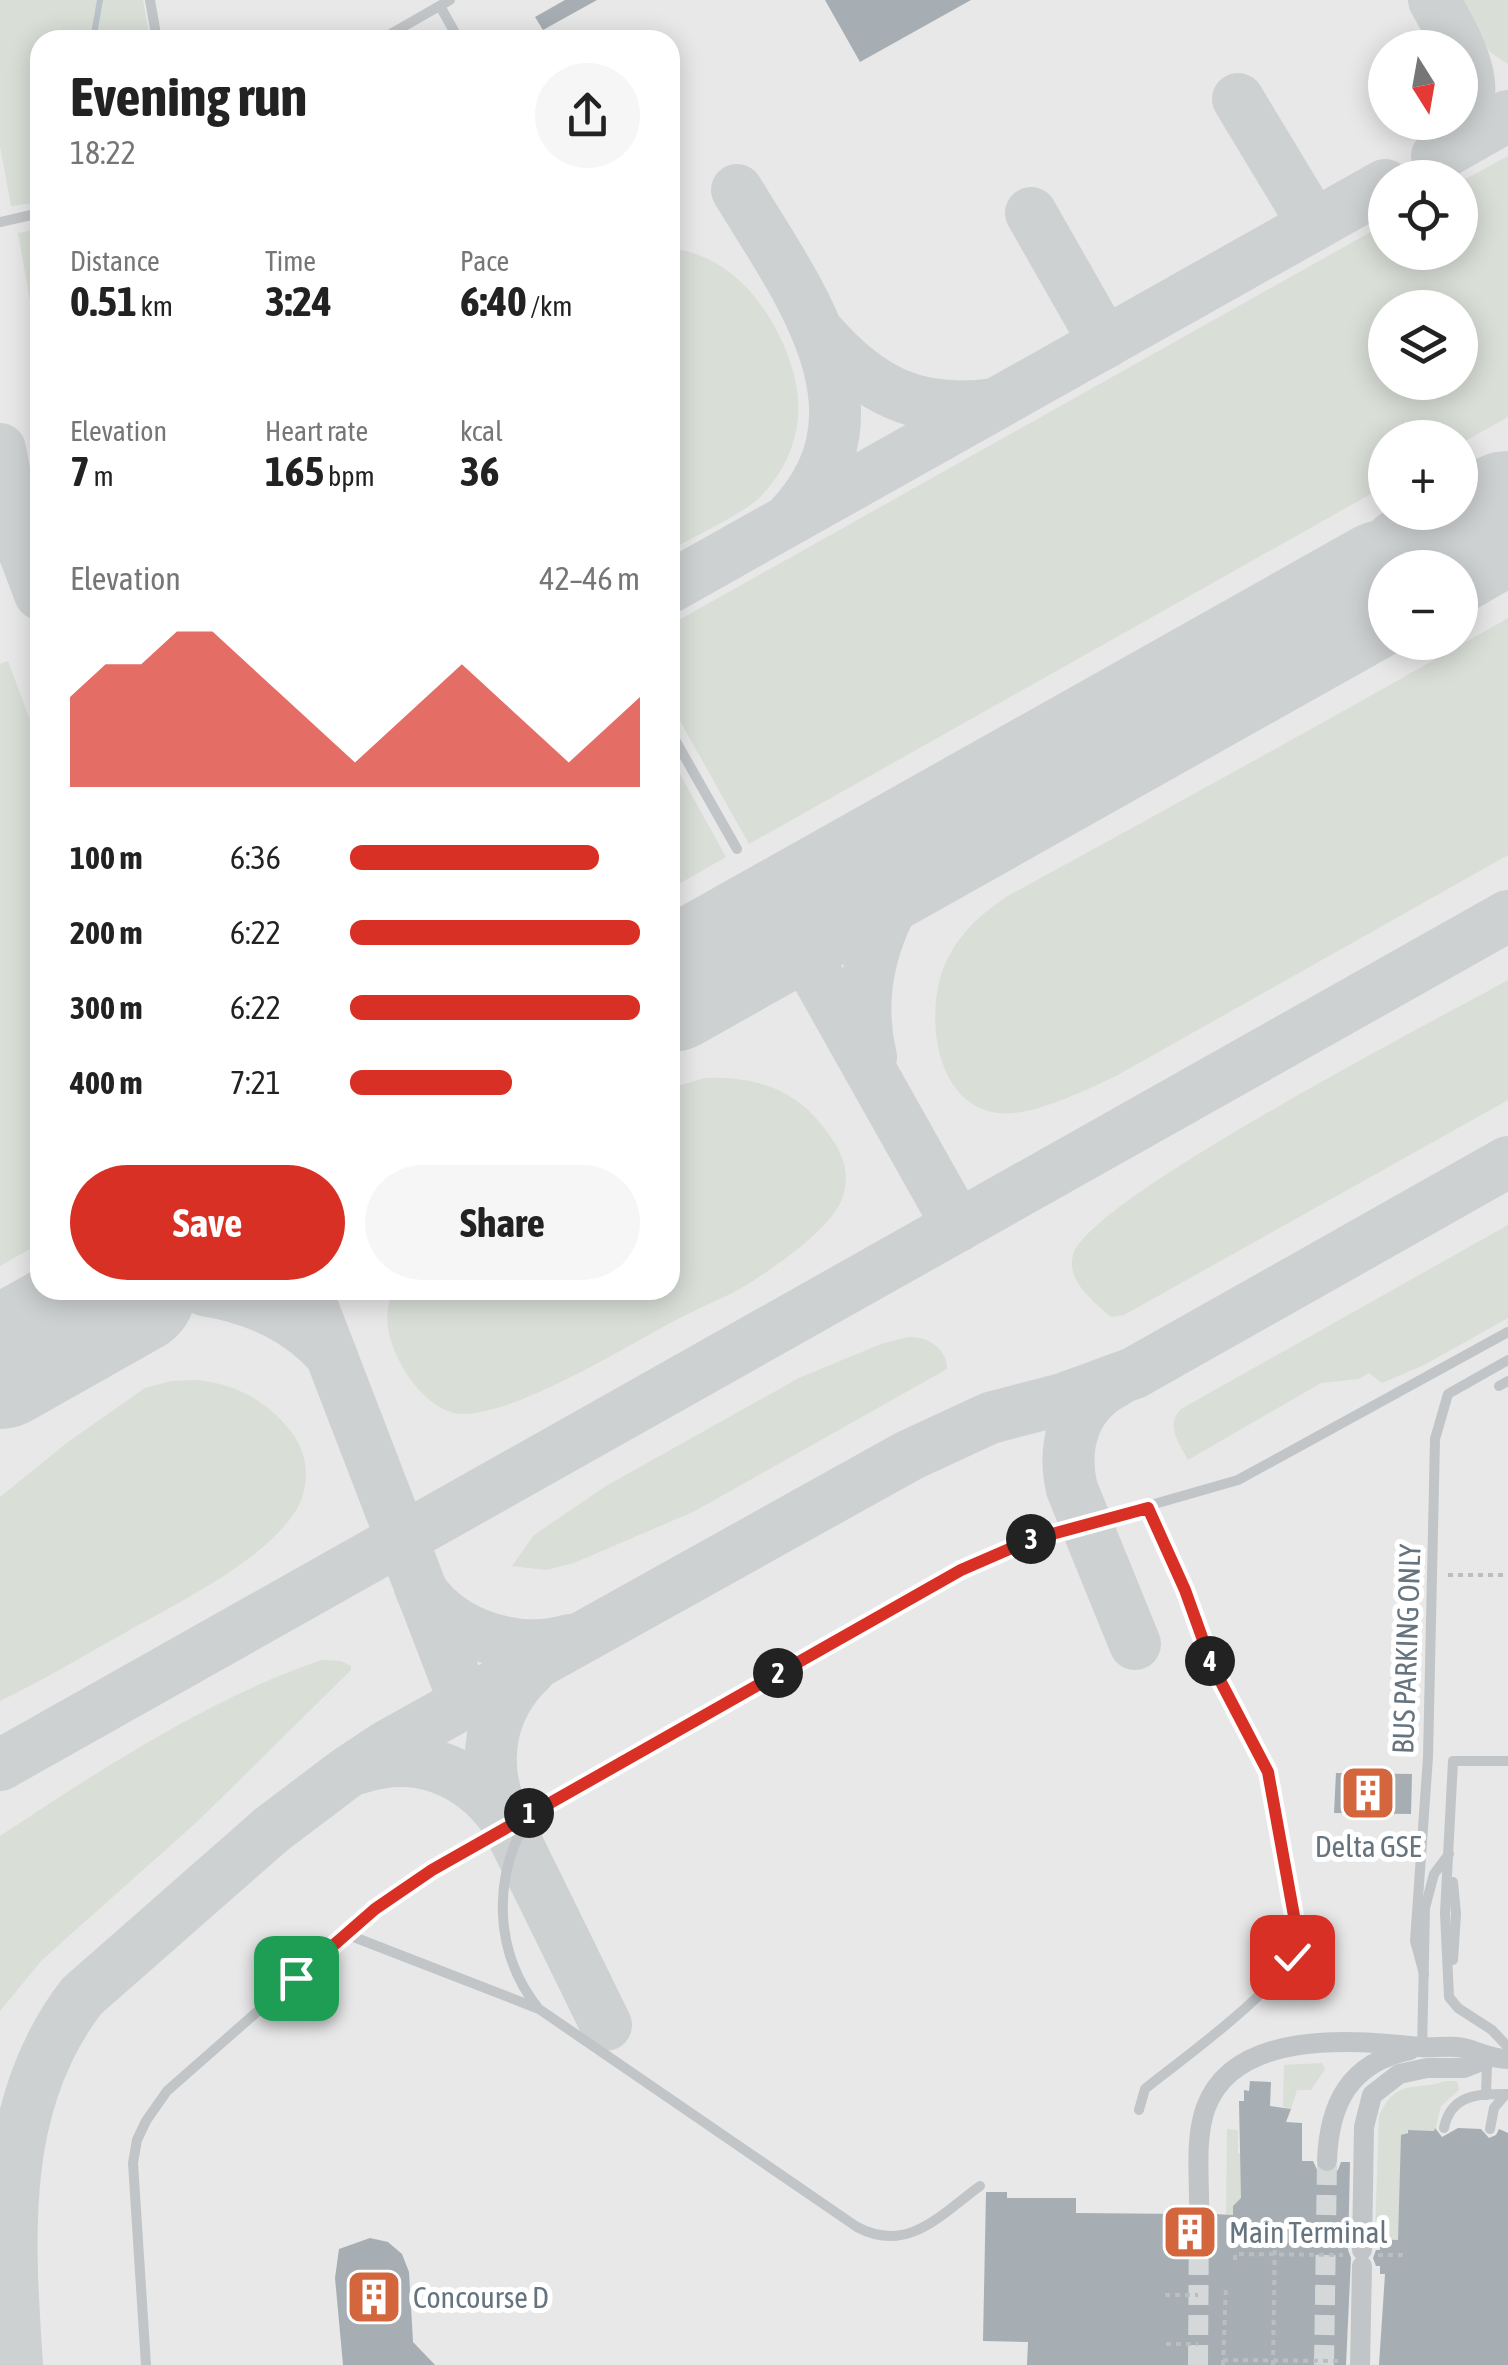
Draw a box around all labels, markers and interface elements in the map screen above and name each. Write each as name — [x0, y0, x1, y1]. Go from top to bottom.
north arrow — [1368, 30, 1478, 140]
map controls — [1368, 30, 1478, 660]
button: share — [535, 63, 640, 168]
text: Evening run — [70, 65, 307, 128]
text: 18:22 — [70, 134, 136, 171]
button: locate — [1368, 160, 1478, 270]
text: Distance — [70, 245, 160, 277]
text: Time — [265, 245, 316, 277]
text: Pace — [460, 245, 509, 277]
text: 0.51 — [70, 277, 137, 325]
text: 3:24 — [265, 277, 332, 325]
text: 6:40 — [460, 277, 527, 325]
text: km — [137, 290, 173, 322]
text: /km — [527, 290, 572, 322]
button: layers — [1368, 290, 1478, 400]
text: Elevation — [70, 415, 167, 447]
text: Heart rate — [265, 415, 368, 447]
text: kcal — [460, 415, 503, 447]
button: + — [1368, 420, 1478, 530]
text: 7 — [70, 447, 90, 495]
text: 165 — [265, 447, 324, 495]
text: 36 — [460, 447, 499, 495]
text: m — [90, 460, 114, 492]
text: bpm — [324, 460, 375, 492]
button: − — [1368, 550, 1478, 660]
text: Elevation — [70, 560, 181, 597]
text: 42–46 m — [540, 560, 640, 597]
text: 100 m — [70, 839, 143, 876]
text: 6:36 — [230, 839, 281, 876]
text: 200 m — [70, 914, 143, 951]
text: 6:22 — [230, 914, 281, 951]
text: 300 m — [70, 989, 143, 1026]
text: 6:22 — [230, 989, 281, 1026]
text: 400 m — [70, 1064, 143, 1101]
text: 7:21 — [230, 1064, 281, 1101]
button: Save — [70, 1165, 345, 1280]
button: Share — [365, 1165, 640, 1280]
pin: 3 — [1006, 1514, 1056, 1564]
text: 3 — [1024, 1523, 1038, 1555]
street label: BUS PARKING ONLY — [1385, 1543, 1427, 1755]
pin: 4 — [1185, 1636, 1235, 1686]
text: 4 — [1203, 1645, 1217, 1677]
pin: 2 — [753, 1648, 803, 1698]
text: 2 — [771, 1657, 785, 1689]
building icon: Delta GSE — [1338, 1763, 1398, 1823]
pin: 1 — [504, 1788, 554, 1838]
text: 1 — [522, 1797, 536, 1829]
place label: Delta GSE — [1315, 1829, 1421, 1863]
pin — [1250, 1915, 1335, 2000]
icon: check — [1265, 1930, 1320, 1985]
pin — [254, 1936, 339, 2021]
icon: arrive — [269, 1951, 324, 2006]
building icon: Main Terminal — [1160, 2202, 1220, 2262]
place label: Main Terminal — [1229, 2215, 1387, 2249]
building icon: Concourse D — [344, 2267, 404, 2327]
place label: Concourse D — [413, 2280, 549, 2314]

